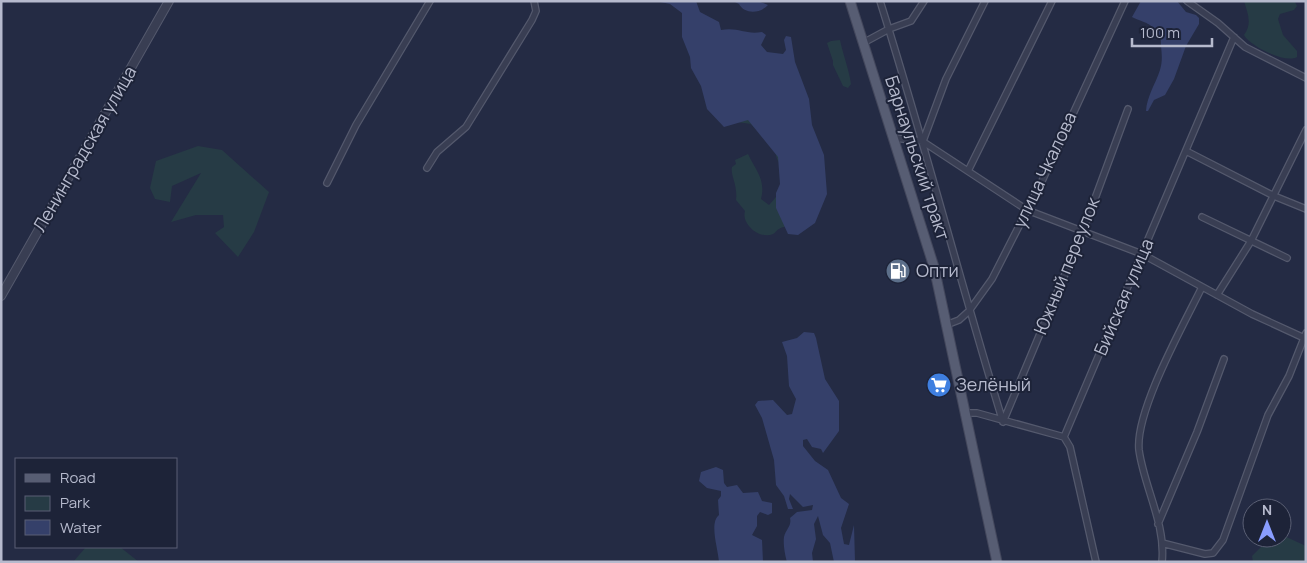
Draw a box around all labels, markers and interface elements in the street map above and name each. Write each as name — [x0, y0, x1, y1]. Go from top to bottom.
scale bar — [1132, 15, 1212, 47]
text: 100 m — [1140, 22, 1180, 43]
street label: Ленинградская улица — [27, 61, 141, 236]
street label: Барнаульский тракт — [880, 72, 956, 243]
street label: улица Чкалова — [1007, 108, 1082, 232]
street label: Южный переулок — [1028, 192, 1105, 338]
street label: Бийская улица — [1088, 235, 1158, 359]
fuel station icon: Опти — [885, 258, 911, 284]
place label: Опти — [916, 258, 959, 282]
supermarket icon: Зелёный — [926, 372, 952, 398]
place label: Зелёный — [956, 372, 1031, 396]
legend — [15, 458, 178, 548]
text: Road — [60, 467, 96, 488]
text: Park — [60, 492, 90, 513]
north arrow — [1242, 498, 1292, 548]
text: N — [1262, 500, 1272, 519]
text: Water — [60, 517, 102, 538]

